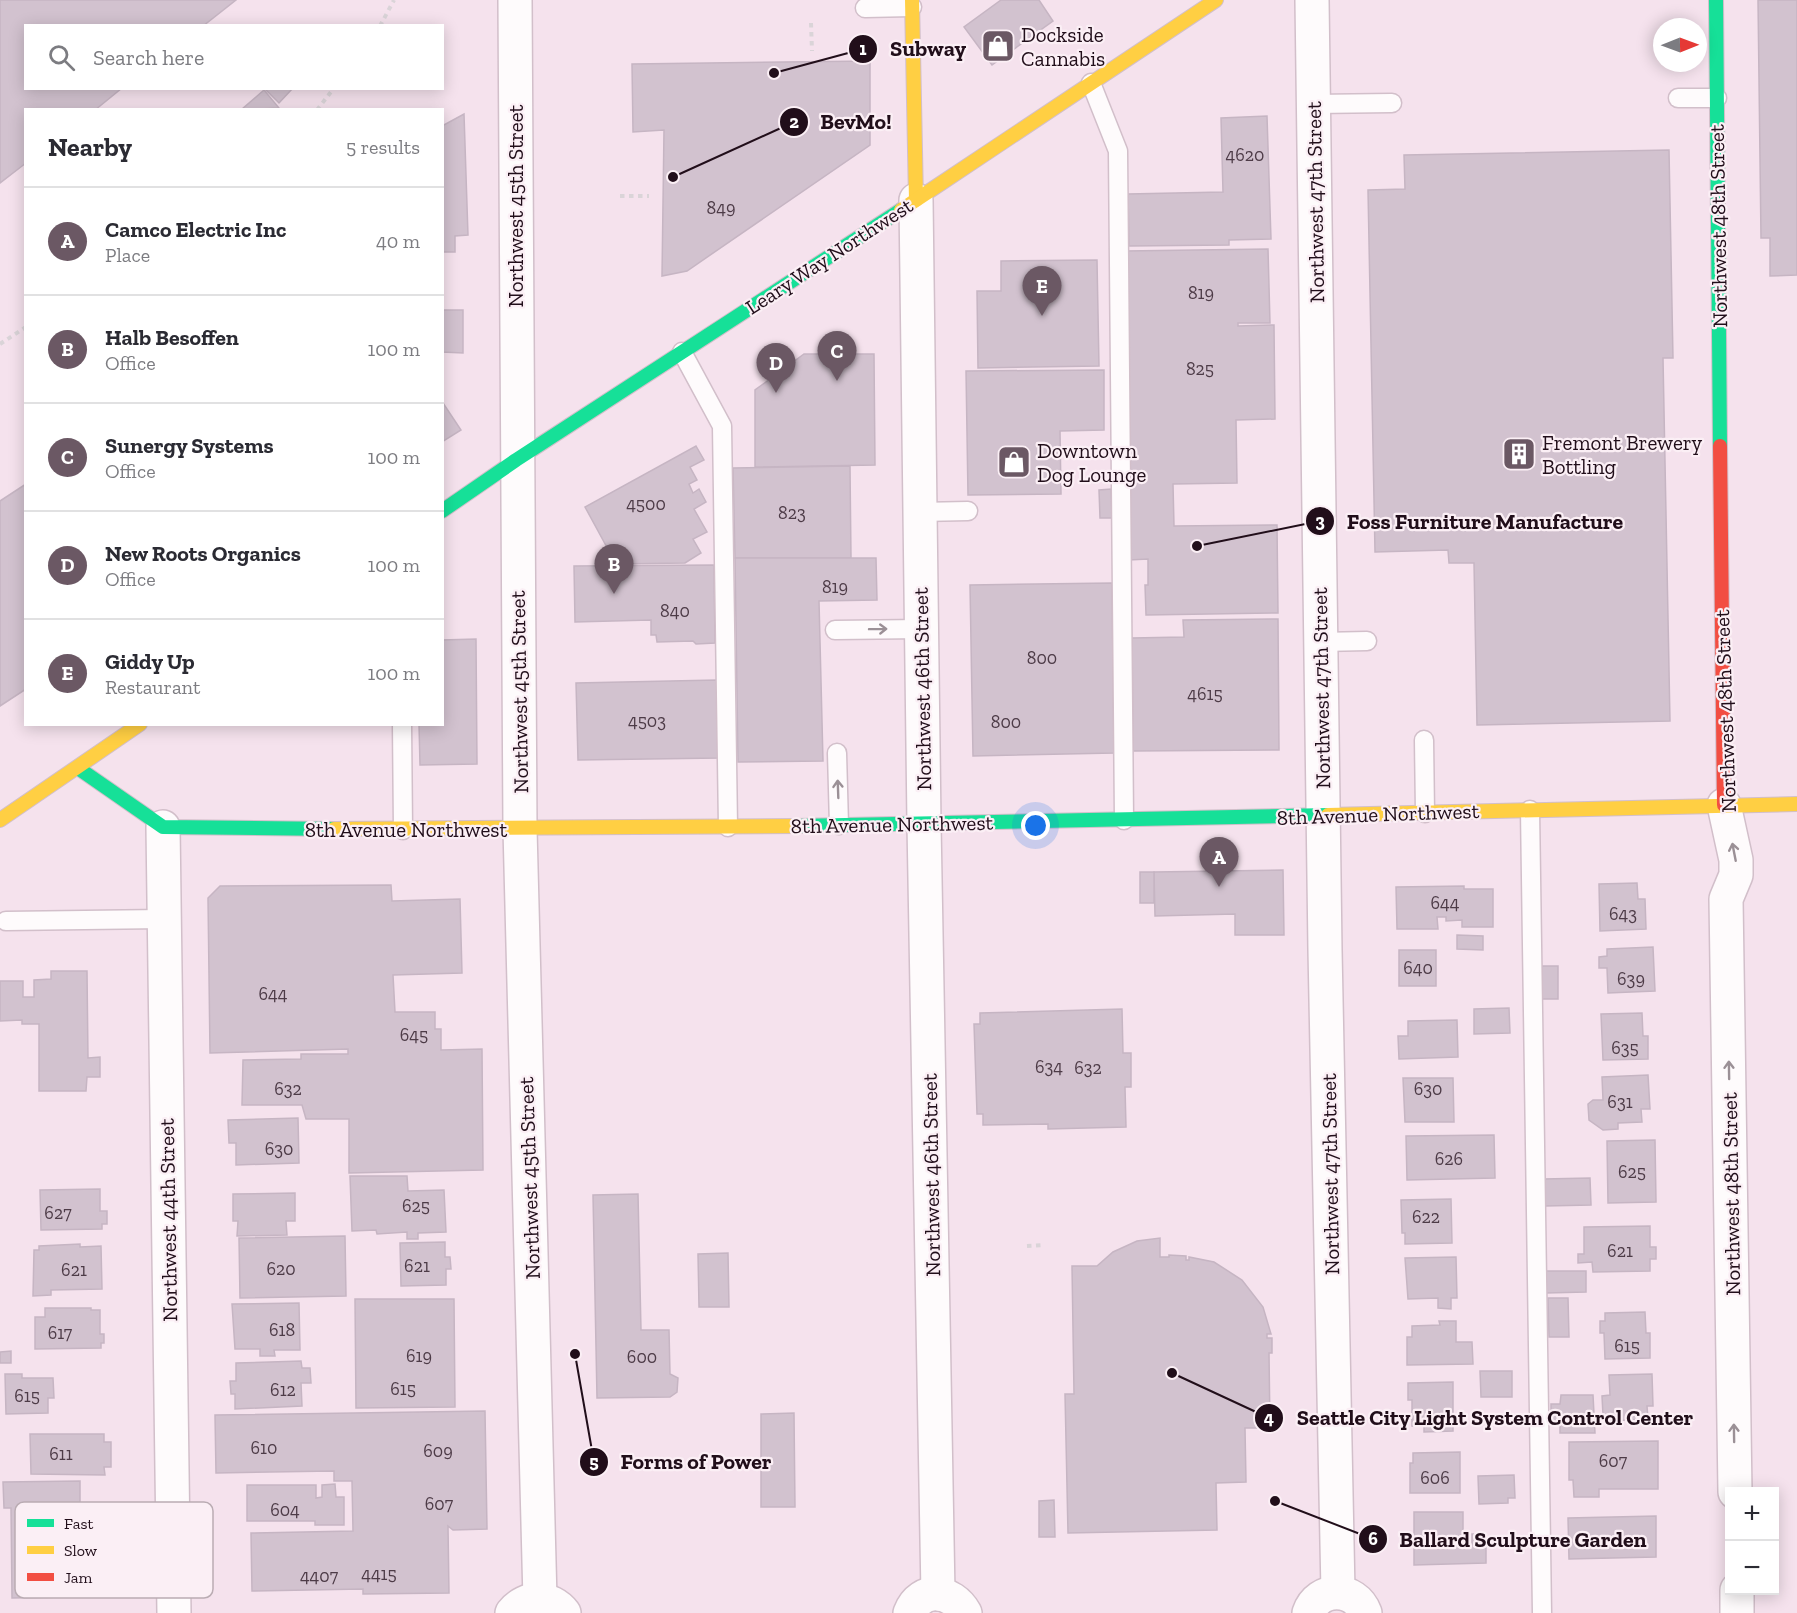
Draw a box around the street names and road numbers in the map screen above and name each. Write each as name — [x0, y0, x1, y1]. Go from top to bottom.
street label: Northwest 47th Street — [1301, 101, 1329, 303]
street label: Northwest 45th Street — [503, 104, 528, 307]
street label: Northwest 48th Street — [1704, 124, 1732, 328]
street label: Leary Way Northwest — [741, 192, 918, 319]
street label: Northwest 46th Street — [908, 587, 936, 791]
street label: Northwest 47th Street — [1307, 587, 1335, 789]
street label: Northwest 45th Street — [505, 590, 533, 794]
street label: Northwest 48th Street — [1709, 609, 1741, 813]
street label: 8th Avenue Northwest — [1276, 798, 1480, 830]
street label: 8th Avenue Northwest — [791, 810, 994, 838]
street label: 8th Avenue Northwest — [305, 817, 507, 842]
street label: Northwest 46th Street — [917, 1073, 945, 1277]
street label: Northwest 47th Street — [1316, 1073, 1344, 1275]
street label: Northwest 45th Street — [513, 1076, 545, 1280]
street label: Northwest 48th Street — [1717, 1092, 1745, 1296]
street label: Northwest 44th Street — [154, 1118, 182, 1322]

